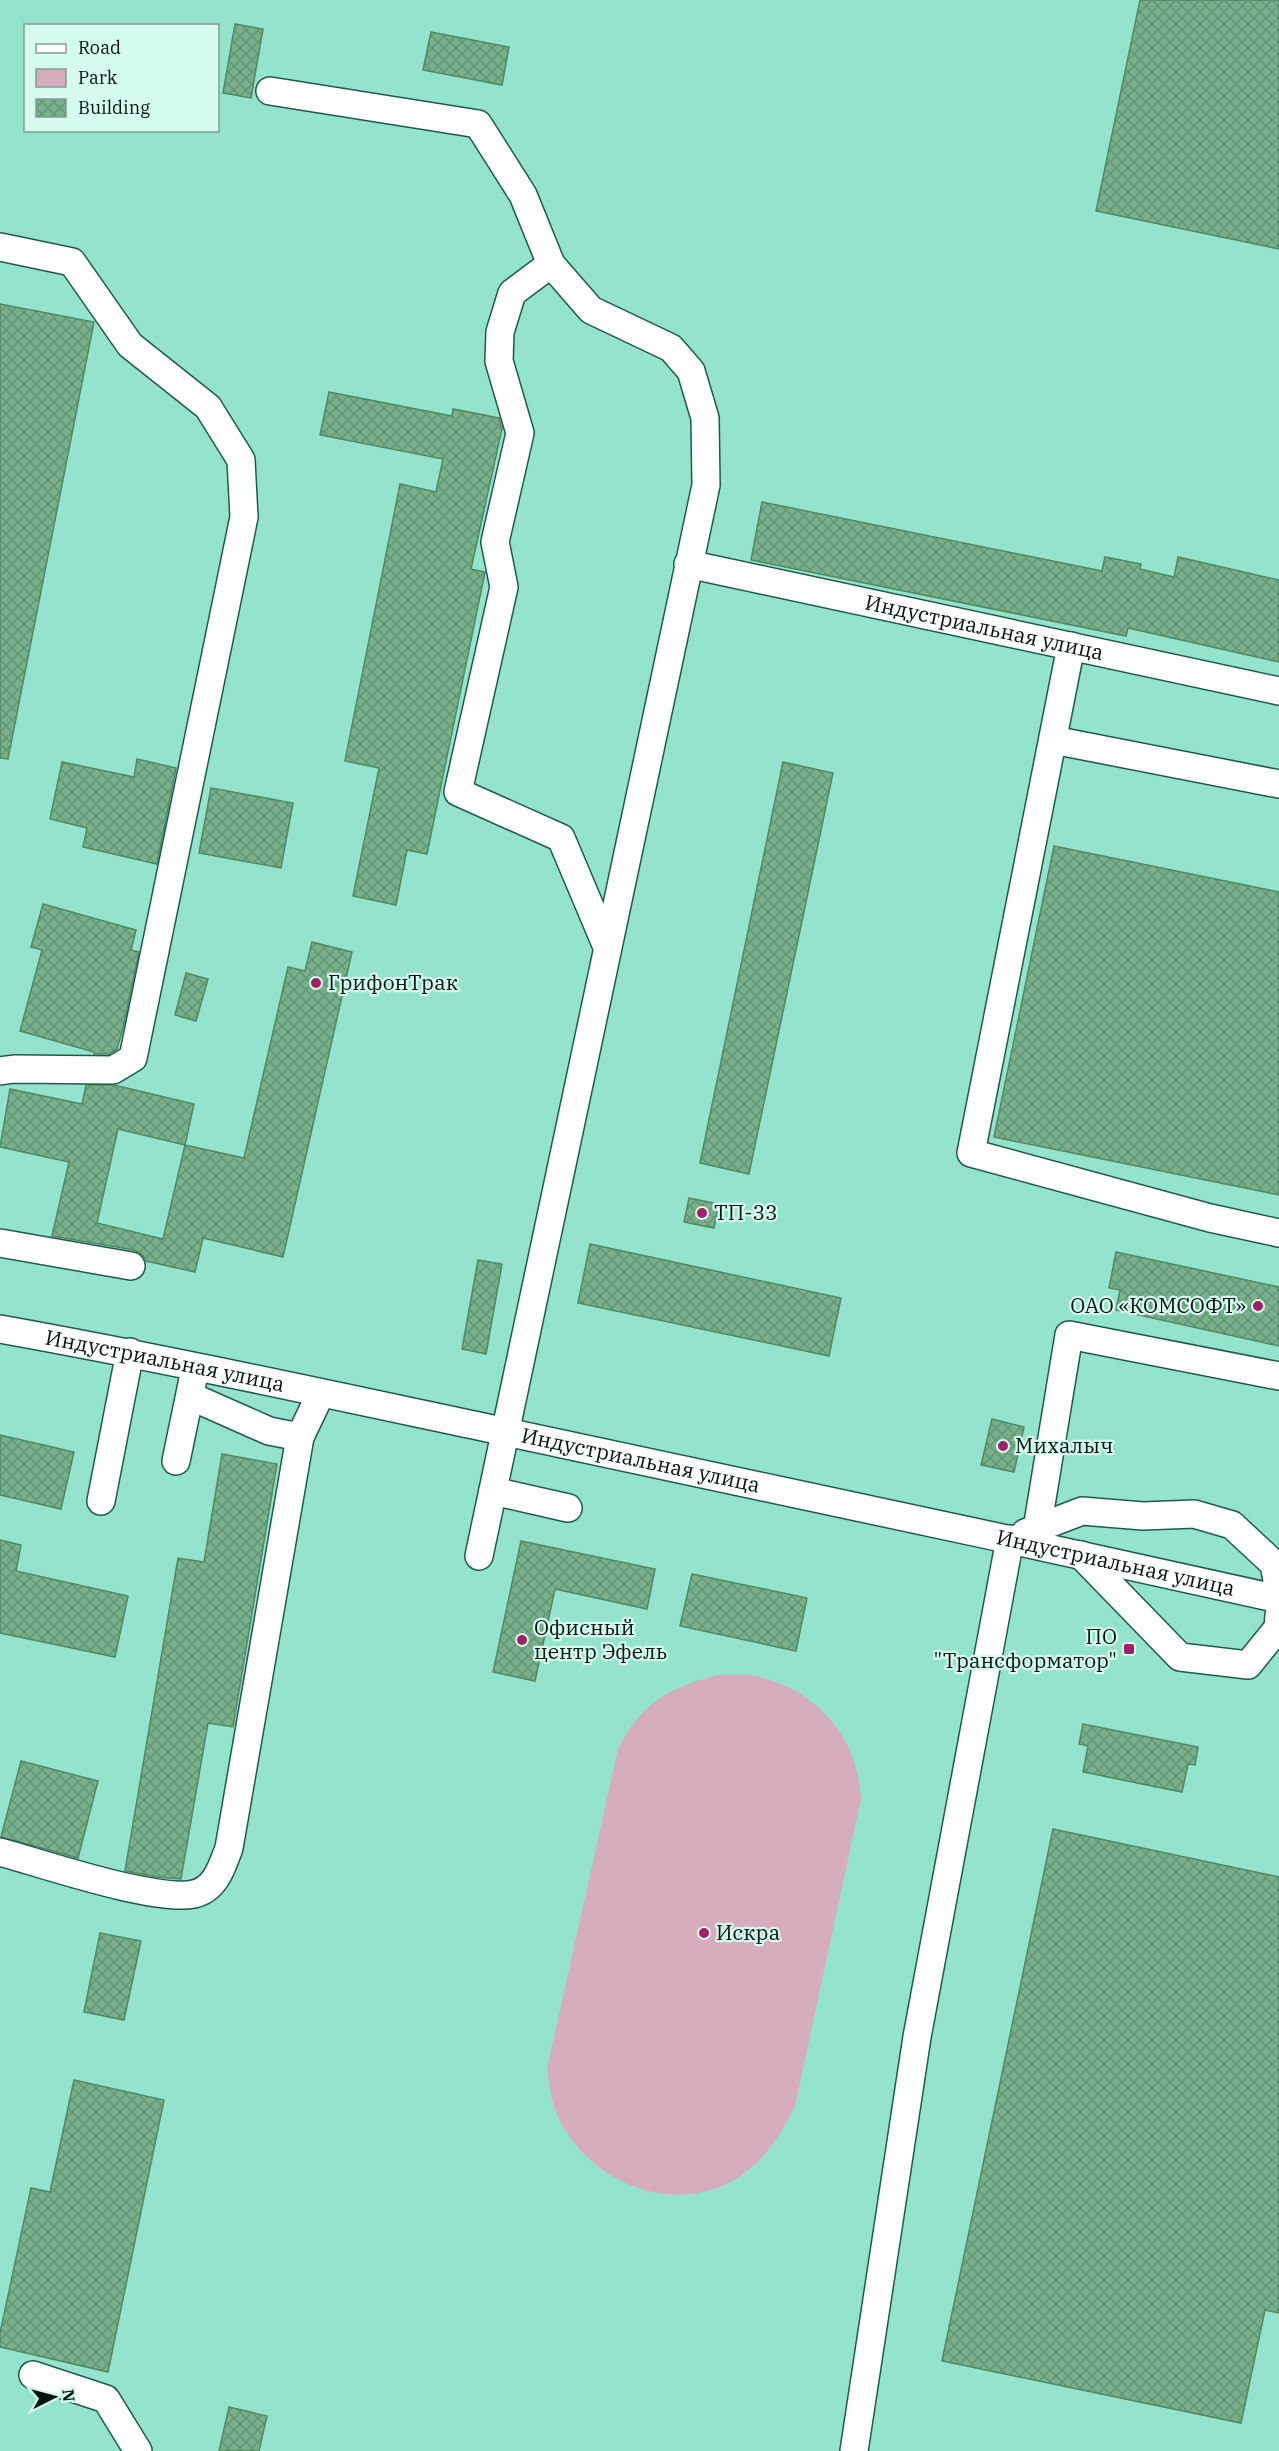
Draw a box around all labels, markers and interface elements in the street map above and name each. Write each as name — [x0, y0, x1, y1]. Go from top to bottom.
legend — [24, 24, 219, 132]
text: Road — [78, 36, 121, 59]
text: Park — [78, 66, 118, 89]
text: Building — [78, 96, 150, 119]
street label: Индустриальная улица — [863, 587, 1106, 666]
place label: ГрифонТрак — [328, 968, 458, 996]
marker: ГрифонТрак — [309, 976, 323, 990]
place label: ТП-33 — [714, 1198, 778, 1226]
marker: ТП-33 — [695, 1206, 709, 1220]
place label: ОАО «КОМСОФТ» — [1070, 1291, 1246, 1319]
marker: ОАО «КОМСОФТ» — [1251, 1299, 1265, 1313]
street label: Индустриальная улица — [43, 1323, 287, 1398]
street label: Индустриальная улица — [519, 1420, 763, 1498]
place label: Михалыч — [1015, 1431, 1113, 1459]
marker: Михалыч — [996, 1439, 1010, 1453]
street label: Индустриальная улица — [994, 1522, 1238, 1602]
place label: Офисный центр Эфель — [534, 1613, 667, 1665]
place label: ПО "Трансформатор" — [933, 1622, 1117, 1674]
marker: Офисный центр Эфель — [515, 1633, 529, 1647]
marker: ПО "Трансформатор" — [1122, 1642, 1136, 1656]
place label: Искра — [716, 1918, 780, 1946]
marker: Искра — [697, 1926, 711, 1940]
north arrow — [24, 2367, 84, 2427]
text: N — [58, 2388, 80, 2403]

